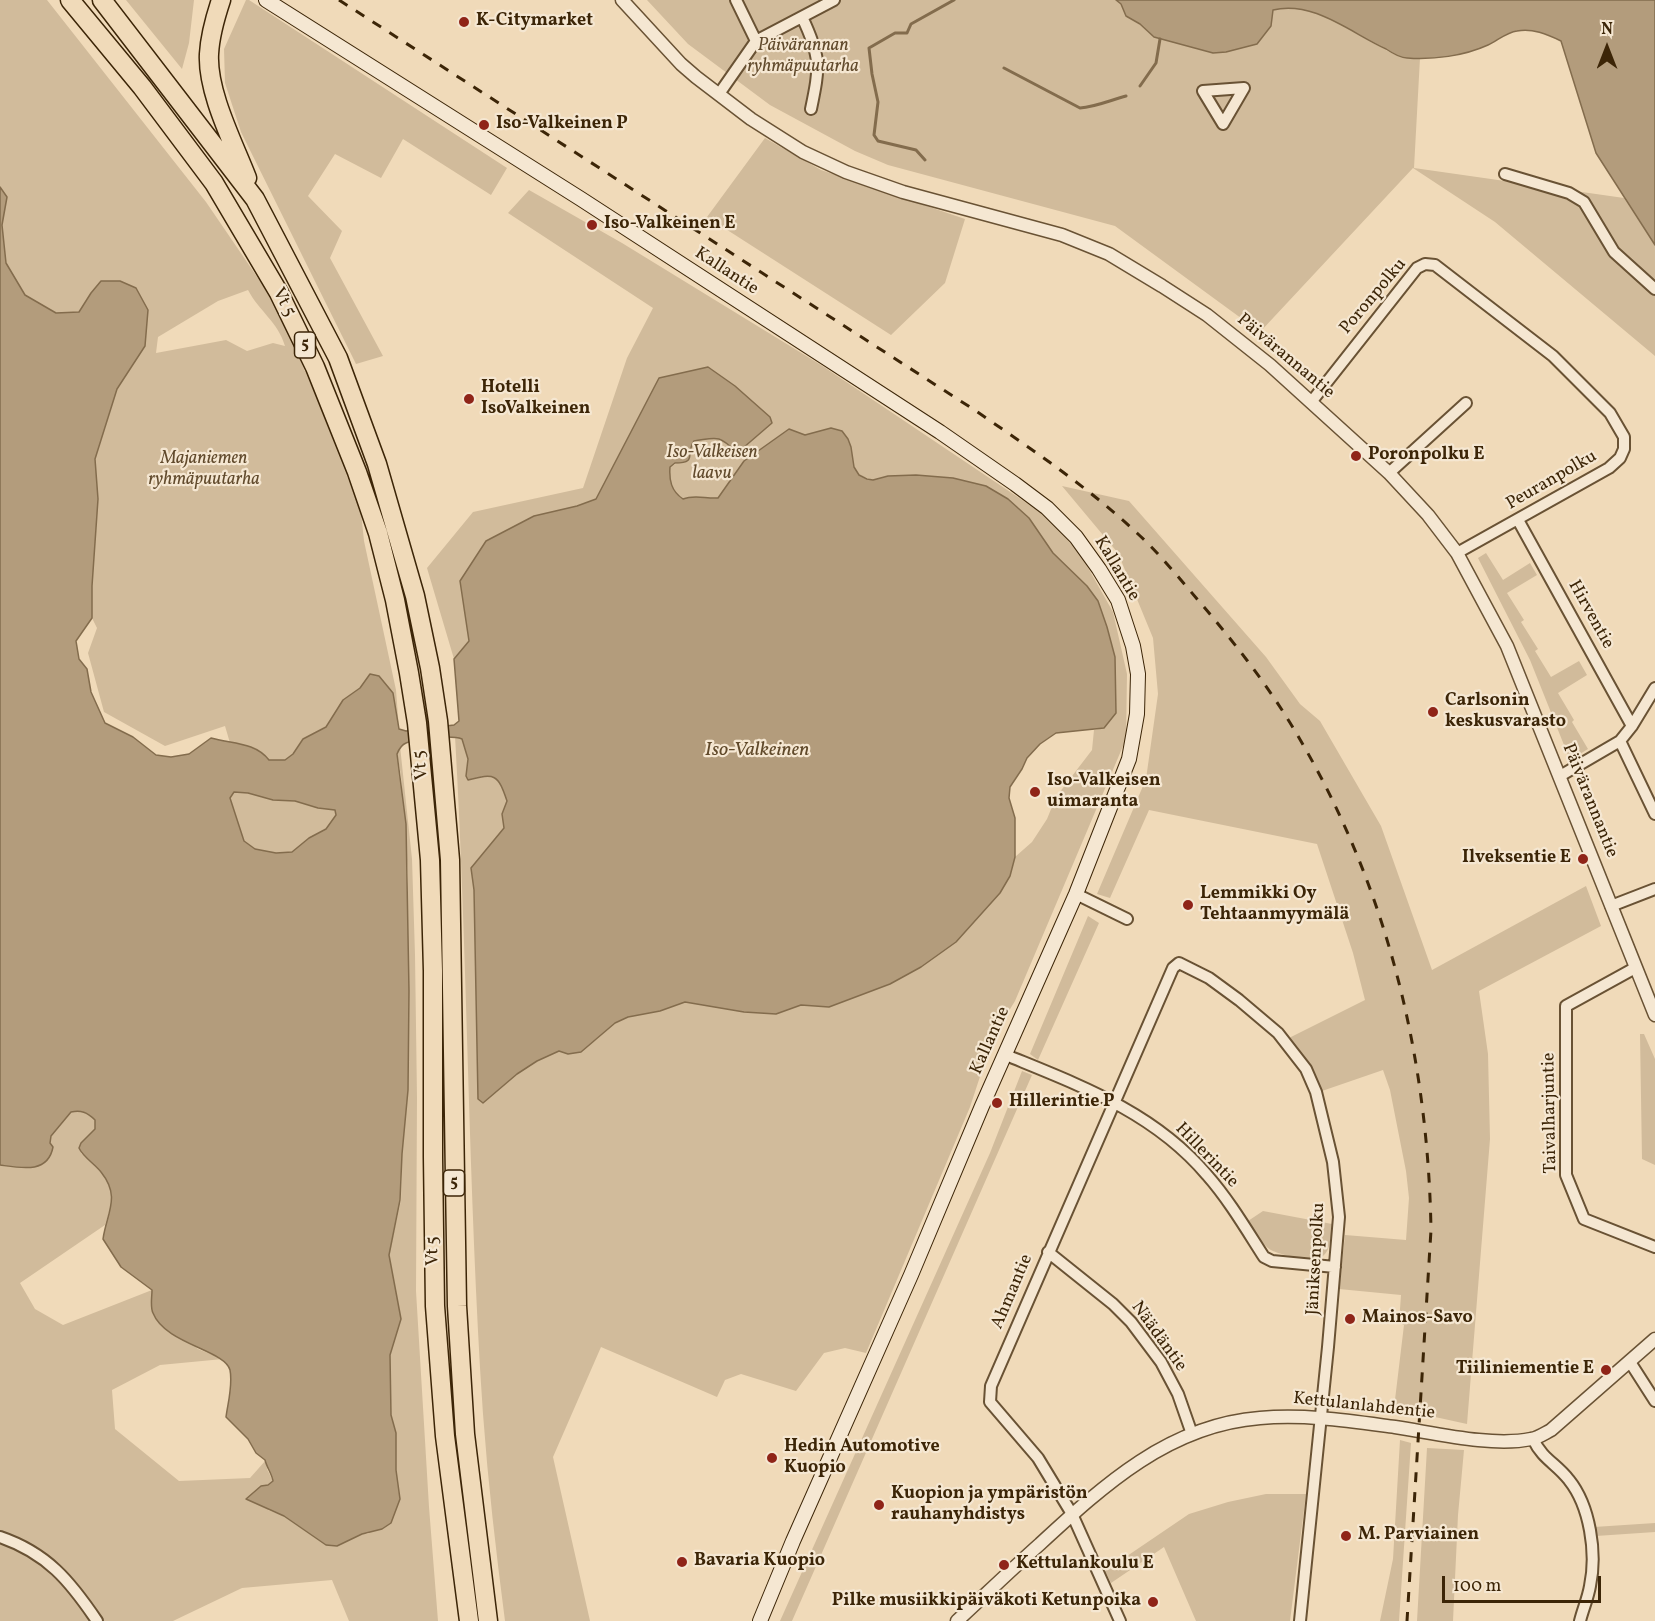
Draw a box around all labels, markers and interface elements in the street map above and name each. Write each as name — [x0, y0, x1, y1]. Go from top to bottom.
place label: K-Citymarket — [476, 11, 593, 33]
marker: K-Citymarket — [457, 15, 471, 29]
north arrow — [1577, 18, 1637, 78]
text: N — [1601, 19, 1613, 41]
park label: Päivärannan ryhmäpuutarha — [747, 36, 859, 78]
place label: Iso-Valkeinen P — [496, 114, 628, 136]
marker: Iso-Valkeinen P — [477, 118, 491, 132]
place label: Iso-Valkeinen E — [604, 214, 736, 236]
marker: Iso-Valkeinen E — [585, 218, 599, 232]
street label: Kallantie — [690, 243, 762, 301]
street label: Poronpolku — [1336, 255, 1412, 339]
street label: Vt 5 — [266, 285, 300, 321]
street label: Päivärannantie — [1232, 310, 1338, 404]
road number: 5 — [294, 332, 316, 358]
place label: Hotelli IsoValkeinen — [481, 378, 590, 420]
marker: Hotelli IsoValkeinen — [462, 392, 476, 406]
park label: Iso-Valkeisen laavu — [666, 443, 758, 486]
place label: Poronpolku E — [1368, 445, 1484, 467]
street label: Peuranpolku — [1503, 446, 1601, 516]
park label: Majaniemen ryhmäpuutarha — [148, 449, 260, 492]
marker: Poronpolku E — [1349, 449, 1363, 463]
street label: Kallantie — [1088, 533, 1144, 605]
street label: Hirventie — [1562, 577, 1618, 653]
place label: Carlsonin keskusvarasto — [1445, 691, 1566, 734]
marker: Carlsonin keskusvarasto — [1426, 705, 1440, 719]
water label: Iso-Valkeinen — [705, 739, 809, 763]
street label: Päivärannantie — [1556, 741, 1622, 861]
street label: Vt 5 — [410, 749, 434, 781]
place label: Iso-Valkeisen uimaranta — [1047, 771, 1160, 814]
marker: Iso-Valkeisen uimaranta — [1028, 785, 1042, 799]
place label: Ilveksentie E — [1462, 848, 1571, 870]
marker: Ilveksentie E — [1576, 852, 1590, 866]
place label: Lemmikki Oy Tehtaanmyymälä — [1200, 884, 1349, 926]
marker: Lemmikki Oy Tehtaanmyymälä — [1181, 898, 1195, 912]
street label: Kallantie — [967, 1004, 1015, 1078]
street label: Taivalharjuntie — [1539, 1052, 1563, 1174]
place label: Hillerintie P — [1009, 1092, 1115, 1114]
marker: Hillerintie P — [990, 1096, 1004, 1110]
street label: Hillerintie — [1170, 1119, 1242, 1193]
road number: 5 — [444, 1170, 464, 1196]
street label: Jäniksenpolku — [1303, 1202, 1331, 1316]
street label: Vt 5 — [423, 1236, 445, 1266]
street label: Ahmantie — [988, 1251, 1038, 1333]
street label: Näädäntie — [1125, 1298, 1191, 1376]
place label: Mainos-Savo — [1362, 1308, 1473, 1330]
marker: Mainos-Savo — [1343, 1312, 1357, 1326]
place label: Tiiliniementie E — [1456, 1359, 1594, 1381]
marker: Tiiliniementie E — [1599, 1363, 1613, 1377]
street label: Kettulanlahdentie — [1292, 1389, 1436, 1425]
place label: Hedin Automotive Kuopio — [784, 1437, 940, 1480]
marker: Hedin Automotive Kuopio — [765, 1451, 779, 1465]
place label: Kuopion ja ympäristön rauhanyhdistys — [891, 1484, 1088, 1526]
marker: Kuopion ja ympäristön rauhanyhdistys — [872, 1498, 886, 1512]
place label: M. Parviainen — [1358, 1525, 1479, 1547]
marker: M. Parviainen — [1339, 1529, 1353, 1543]
place label: Bavaria Kuopio — [694, 1551, 825, 1573]
place label: Kettulankoulu E — [1016, 1554, 1154, 1576]
marker: Bavaria Kuopio — [675, 1555, 689, 1569]
marker: Kettulankoulu E — [997, 1558, 1011, 1572]
scale bar — [1445, 1564, 1604, 1602]
text: 100 m — [1453, 1574, 1502, 1599]
place label: Pilke musiikkipäiväkoti Ketunpoika — [832, 1591, 1141, 1613]
marker: Pilke musiikkipäiväkoti Ketunpoika — [1146, 1595, 1160, 1609]

